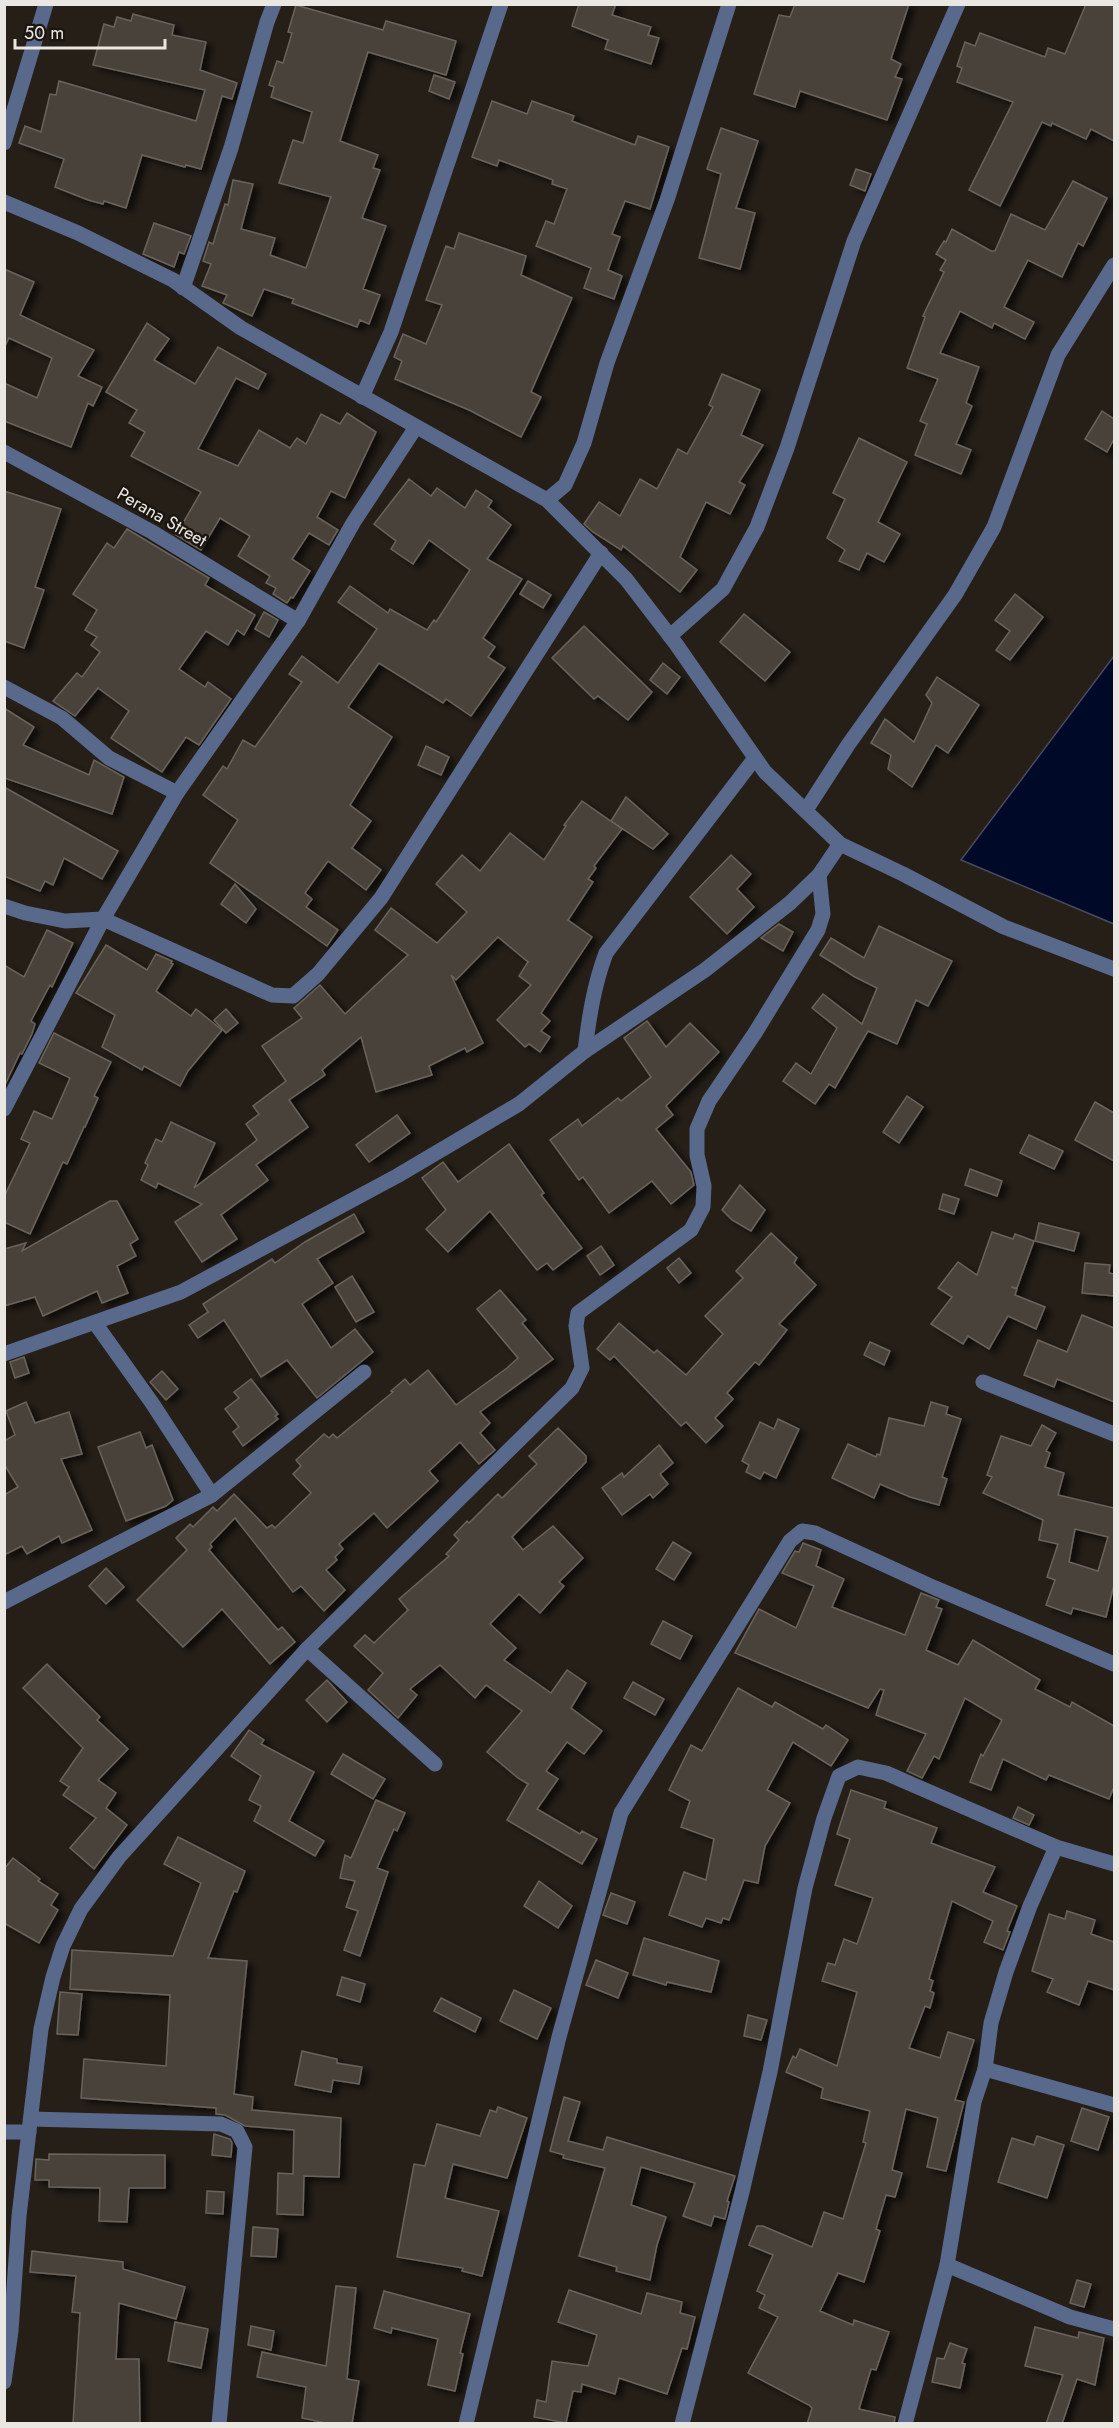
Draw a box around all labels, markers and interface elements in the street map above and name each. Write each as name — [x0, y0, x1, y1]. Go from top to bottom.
scale bar — [15, 12, 165, 50]
text: 50 m — [24, 20, 64, 46]
street label: Perana Street — [112, 481, 212, 554]

